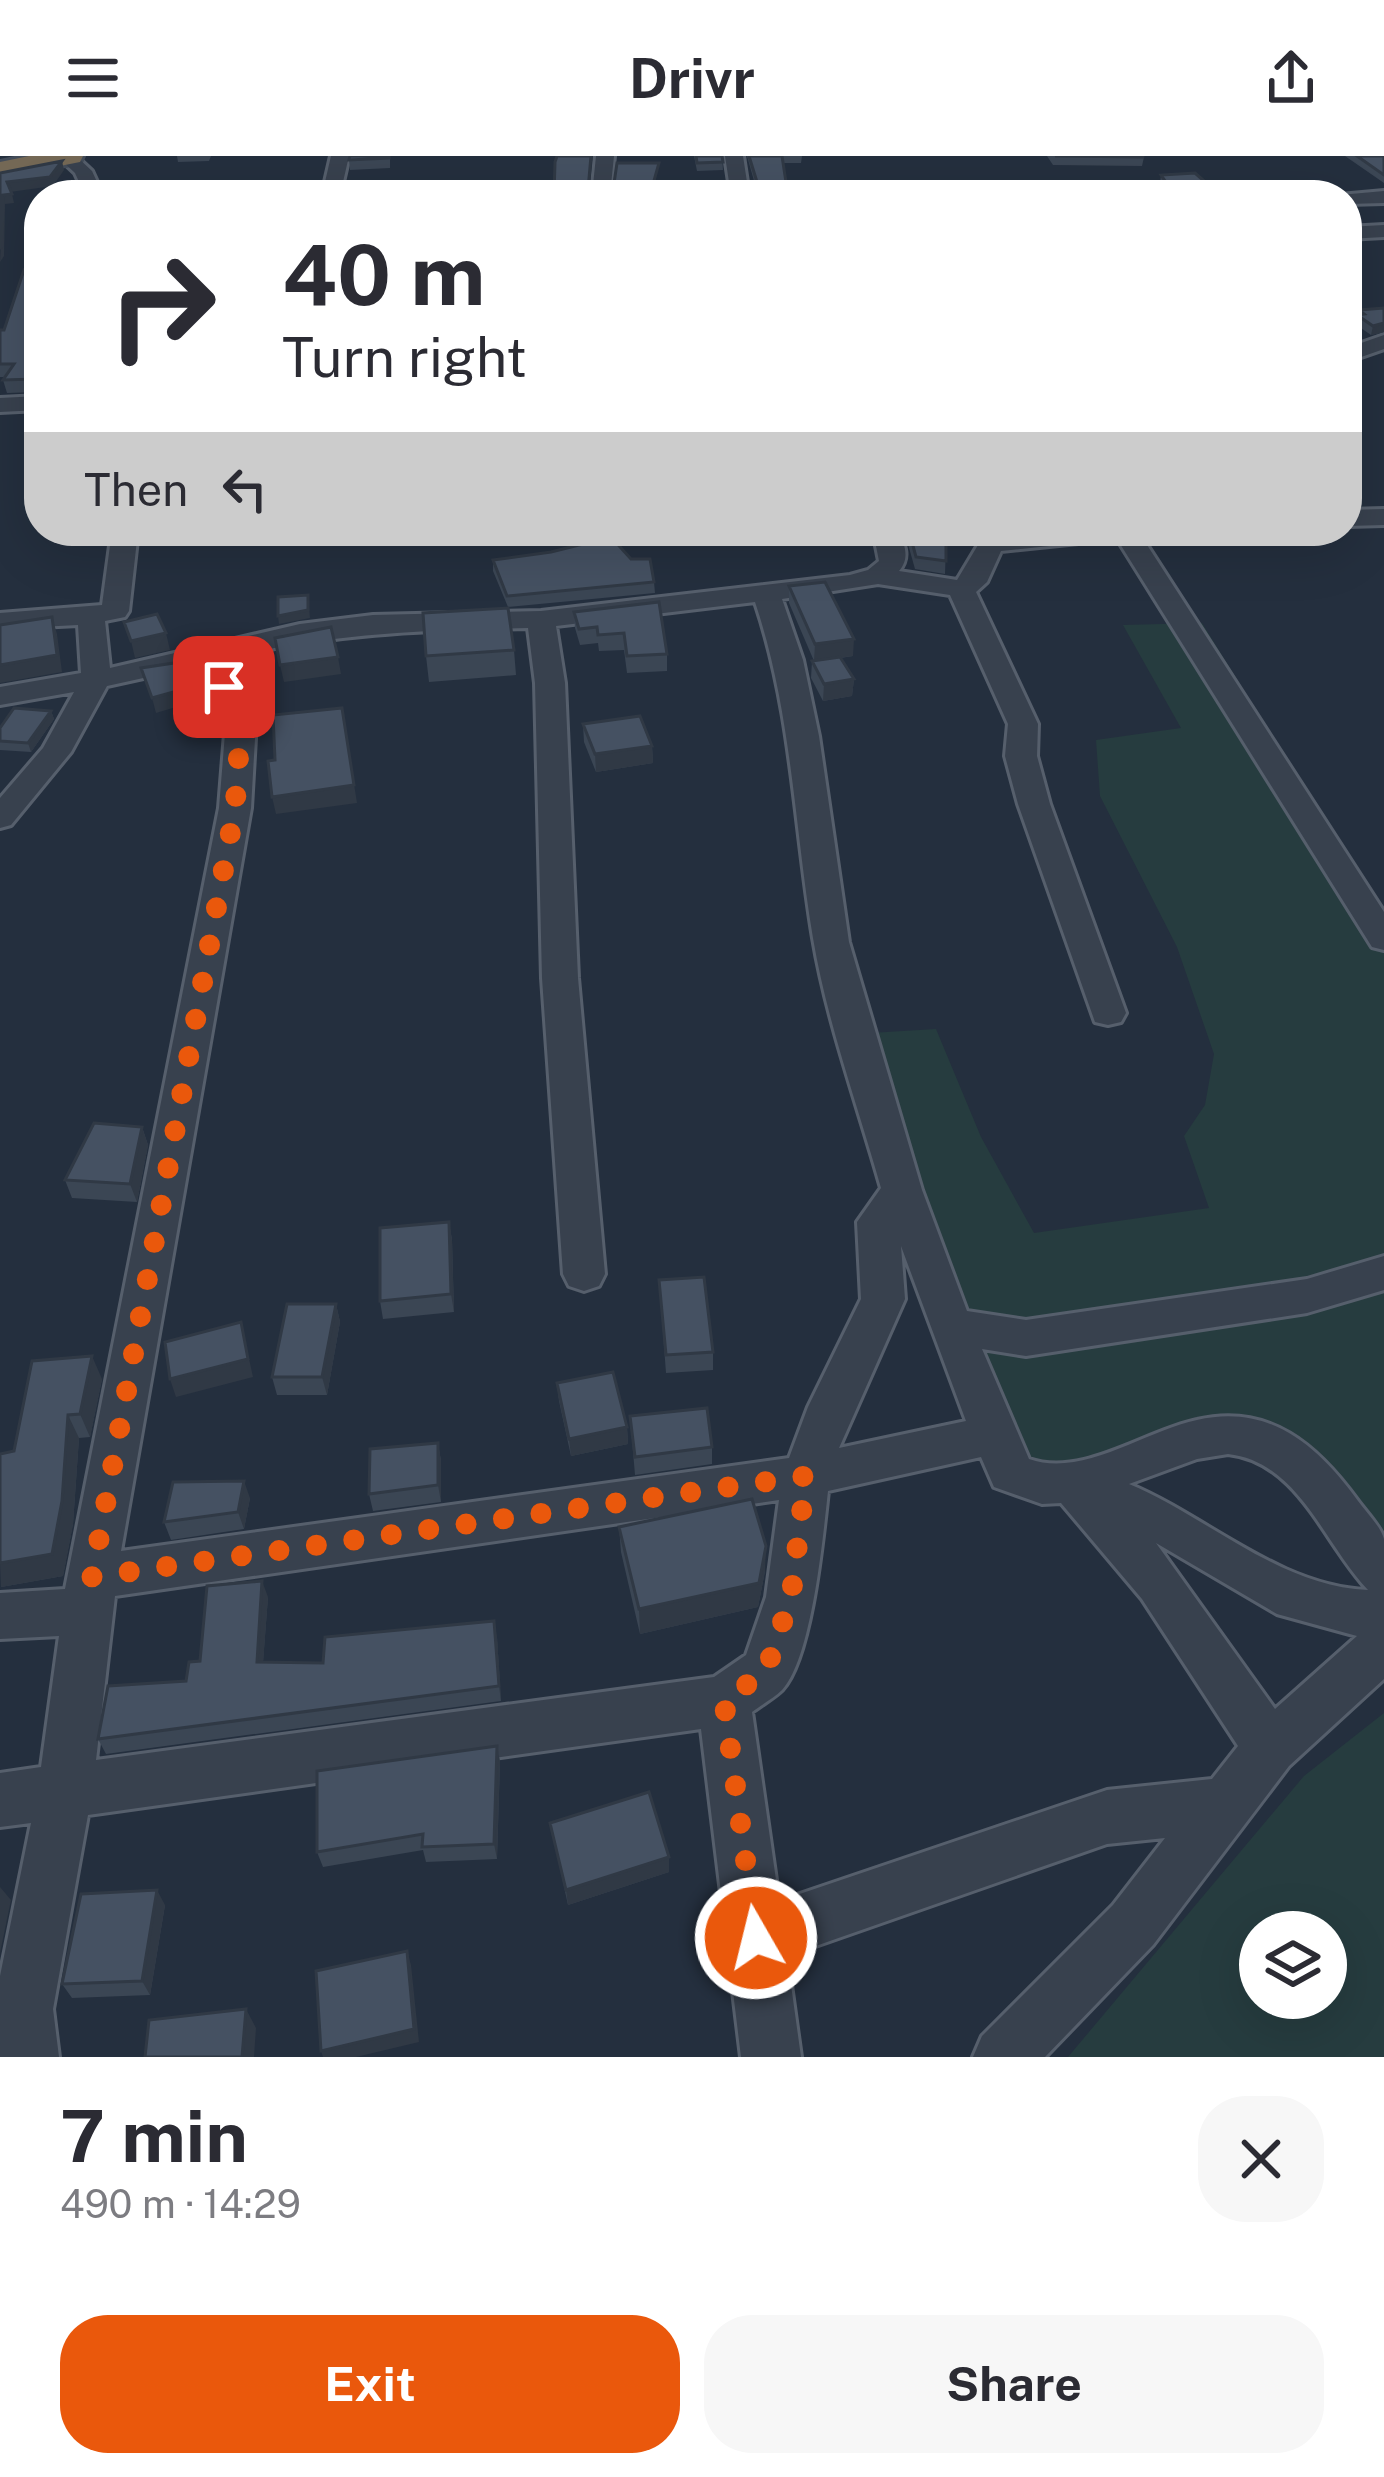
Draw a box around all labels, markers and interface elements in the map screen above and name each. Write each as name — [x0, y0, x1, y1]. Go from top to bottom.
icon: menu — [60, 45, 126, 111]
icon: share — [1258, 45, 1324, 111]
text: Drivr — [629, 47, 755, 110]
text: 40 m — [282, 225, 485, 324]
icon: right — [84, 228, 240, 384]
text: Turn right — [282, 326, 527, 389]
icon: left — [212, 456, 278, 522]
text: Then — [84, 463, 188, 516]
pin — [173, 636, 275, 738]
icon: arrive — [191, 654, 257, 720]
position arrow — [693, 1875, 819, 2001]
map controls — [1239, 1911, 1347, 2019]
button: layers — [1239, 1911, 1347, 2019]
text: 7 min — [60, 2094, 248, 2178]
button: close — [1198, 2096, 1324, 2222]
text: 490 m · 14:29 — [60, 2181, 301, 2227]
button: Exit — [60, 2315, 680, 2453]
button: Share — [704, 2315, 1324, 2453]

